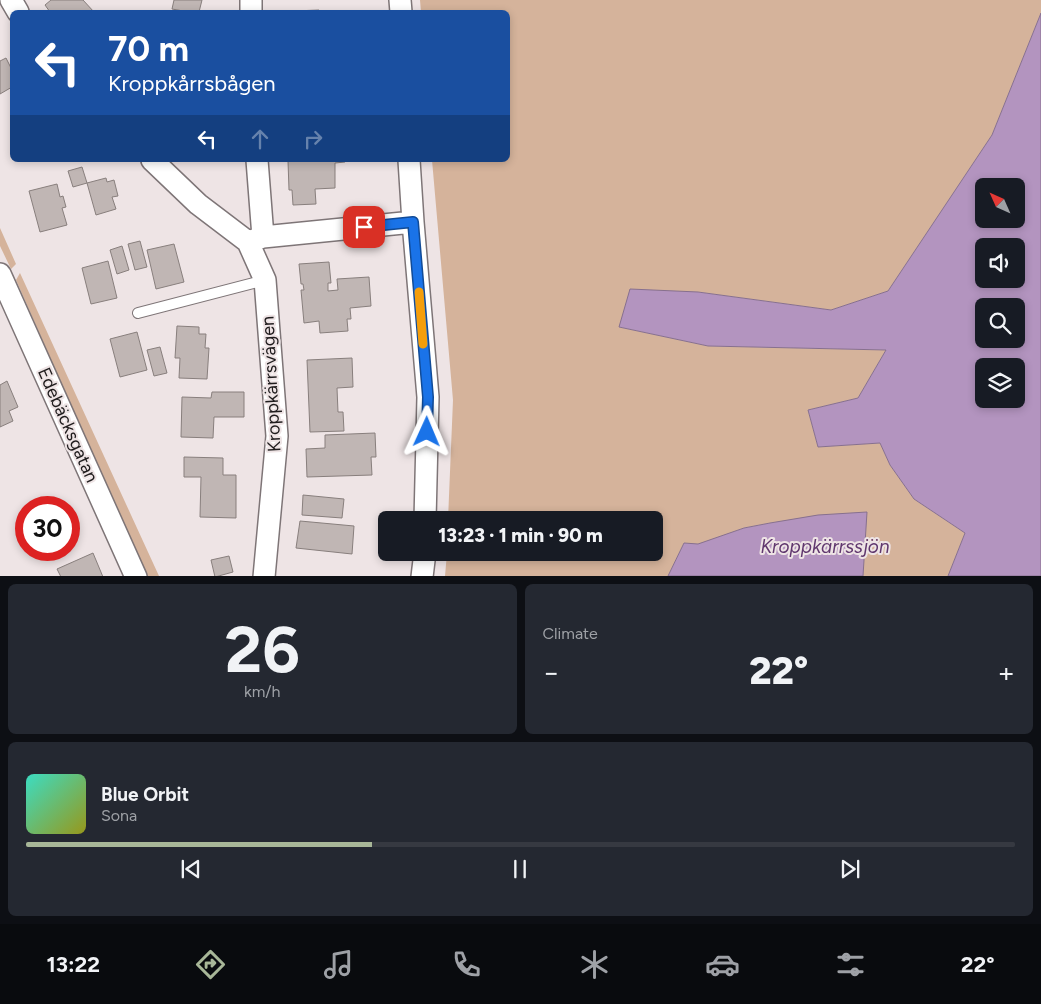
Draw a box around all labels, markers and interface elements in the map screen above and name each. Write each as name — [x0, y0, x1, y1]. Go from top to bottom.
text: 70 m — [108, 28, 189, 70]
icon: left — [25, 30, 90, 95]
text: Kroppkårrsbågen — [108, 70, 276, 97]
icon: left — [193, 125, 221, 153]
icon: ahead — [246, 125, 274, 153]
icon: right — [299, 125, 327, 153]
north arrow — [975, 178, 1025, 228]
map controls — [975, 178, 1025, 408]
pin — [343, 206, 385, 248]
icon: arrive — [350, 213, 378, 241]
button: sound — [975, 238, 1025, 288]
button: search — [975, 298, 1025, 348]
street label: Kroppkärrsvägen — [256, 315, 286, 453]
button: layers — [975, 358, 1025, 408]
street label: Edebäcksgatan — [33, 364, 103, 486]
position arrow — [400, 405, 452, 457]
speed limit sign: 30 — [15, 496, 80, 561]
text: 13:23 · 1 min · 90 m — [438, 524, 603, 547]
water label: Kroppkärrssjön — [761, 535, 890, 558]
text: 26 — [225, 610, 300, 688]
text: Climate — [543, 624, 598, 643]
text: 22° — [749, 648, 808, 694]
text: − — [543, 655, 560, 689]
text: + — [998, 655, 1015, 689]
text: km/h — [244, 682, 281, 701]
text: Blue Orbit — [101, 783, 189, 806]
text: Sona — [101, 806, 137, 825]
icon: previous — [177, 855, 205, 883]
icon: pause — [506, 855, 534, 883]
icon: next — [836, 855, 864, 883]
icon: directions — [193, 947, 228, 982]
icon: music — [321, 947, 356, 982]
icon: phone — [449, 947, 484, 982]
icon: climate — [577, 947, 612, 982]
icon: car — [705, 947, 740, 982]
icon: filters — [833, 947, 868, 982]
text: 13:22 — [46, 951, 100, 978]
text: 22° — [961, 951, 994, 978]

